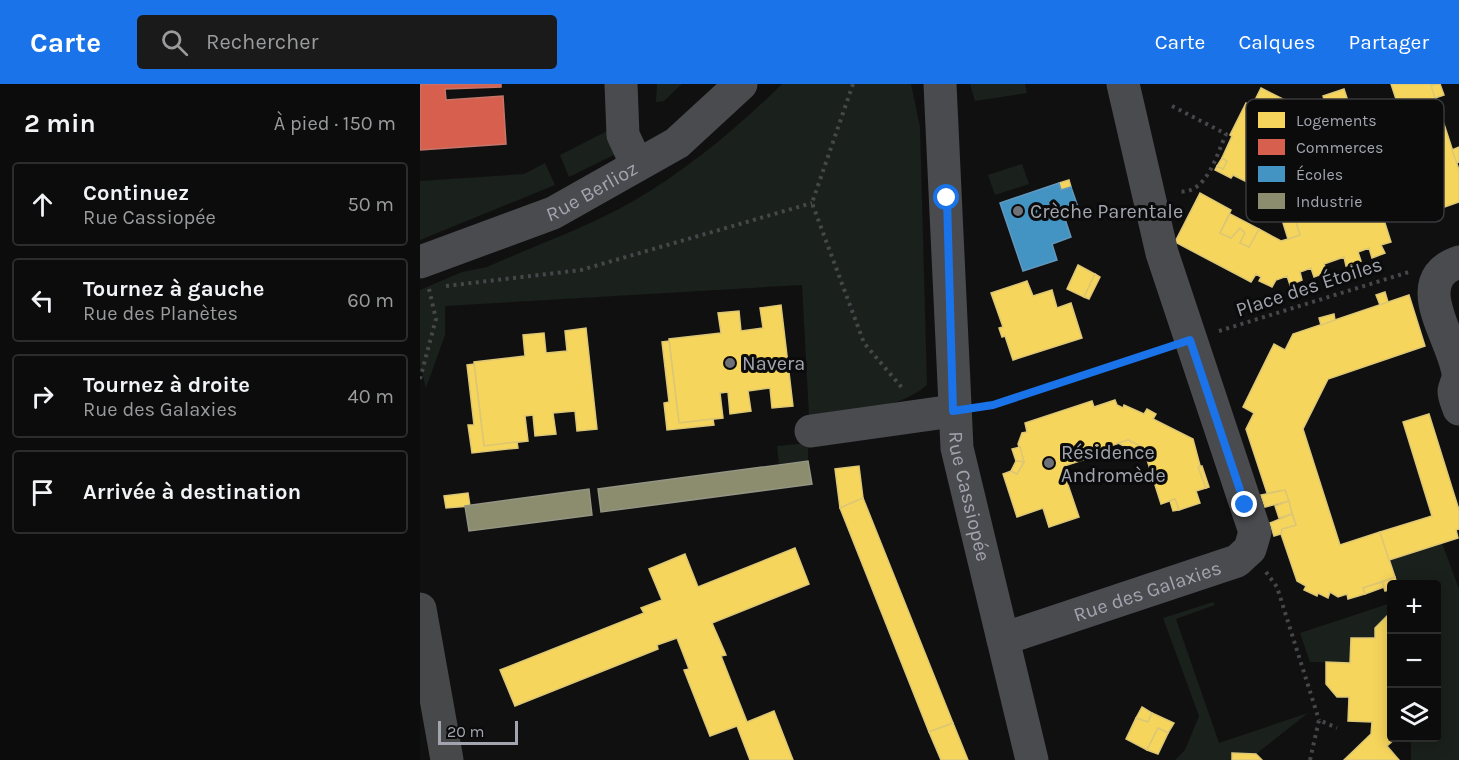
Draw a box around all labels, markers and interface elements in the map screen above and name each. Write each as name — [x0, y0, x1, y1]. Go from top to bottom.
search box — [137, 15, 557, 69]
text: Carte — [30, 26, 101, 59]
icon: search — [158, 26, 191, 59]
text: Rechercher — [206, 29, 319, 55]
text: Carte — [1155, 30, 1205, 54]
text: Calques — [1238, 30, 1316, 54]
text: Partager — [1349, 30, 1429, 54]
legend — [1246, 99, 1444, 222]
text: 2 min — [24, 108, 96, 139]
text: Logements — [1296, 111, 1377, 130]
text: À pied · 150 m — [274, 112, 396, 135]
text: Commerces — [1296, 138, 1383, 157]
street label: Rue Berlioz — [543, 156, 641, 226]
text: Écoles — [1296, 165, 1343, 184]
text: Continuez — [83, 180, 189, 206]
route start — [933, 184, 959, 210]
icon: ahead — [26, 188, 59, 221]
text: Industrie — [1296, 192, 1363, 211]
text: 50 m — [347, 193, 394, 216]
place label: Crèche Parentale — [1030, 200, 1183, 223]
marker: Crèche Parentale — [1011, 204, 1025, 218]
text: Rue Cassiopée — [83, 206, 216, 229]
street label: Place des Étoiles — [1233, 252, 1385, 321]
text: Tournez à gauche — [83, 276, 264, 302]
icon: left — [26, 284, 59, 317]
text: 60 m — [347, 289, 394, 312]
text: Rue des Planètes — [83, 302, 238, 325]
place label: Navera — [742, 352, 805, 375]
marker: Navera — [723, 356, 737, 370]
text: Tournez à droite — [83, 372, 250, 398]
icon: right — [26, 380, 59, 413]
text: 40 m — [348, 385, 394, 408]
text: Rue des Galaxies — [83, 398, 237, 421]
street label: Rue Cassiopée — [945, 431, 995, 564]
place label: Résidence Andromède — [1061, 441, 1166, 487]
marker: Résidence Andromède — [1042, 456, 1056, 470]
icon: arrive — [26, 476, 59, 509]
text: Arrivée à destination — [83, 479, 301, 505]
route end — [1231, 491, 1257, 517]
street label: Rue des Galaxies — [1070, 556, 1224, 626]
map controls — [1387, 580, 1441, 742]
button: + — [1387, 580, 1441, 634]
button: − — [1387, 634, 1441, 688]
button: layers — [1387, 688, 1441, 742]
scale bar — [438, 718, 518, 746]
text: 20 m — [447, 722, 485, 741]

